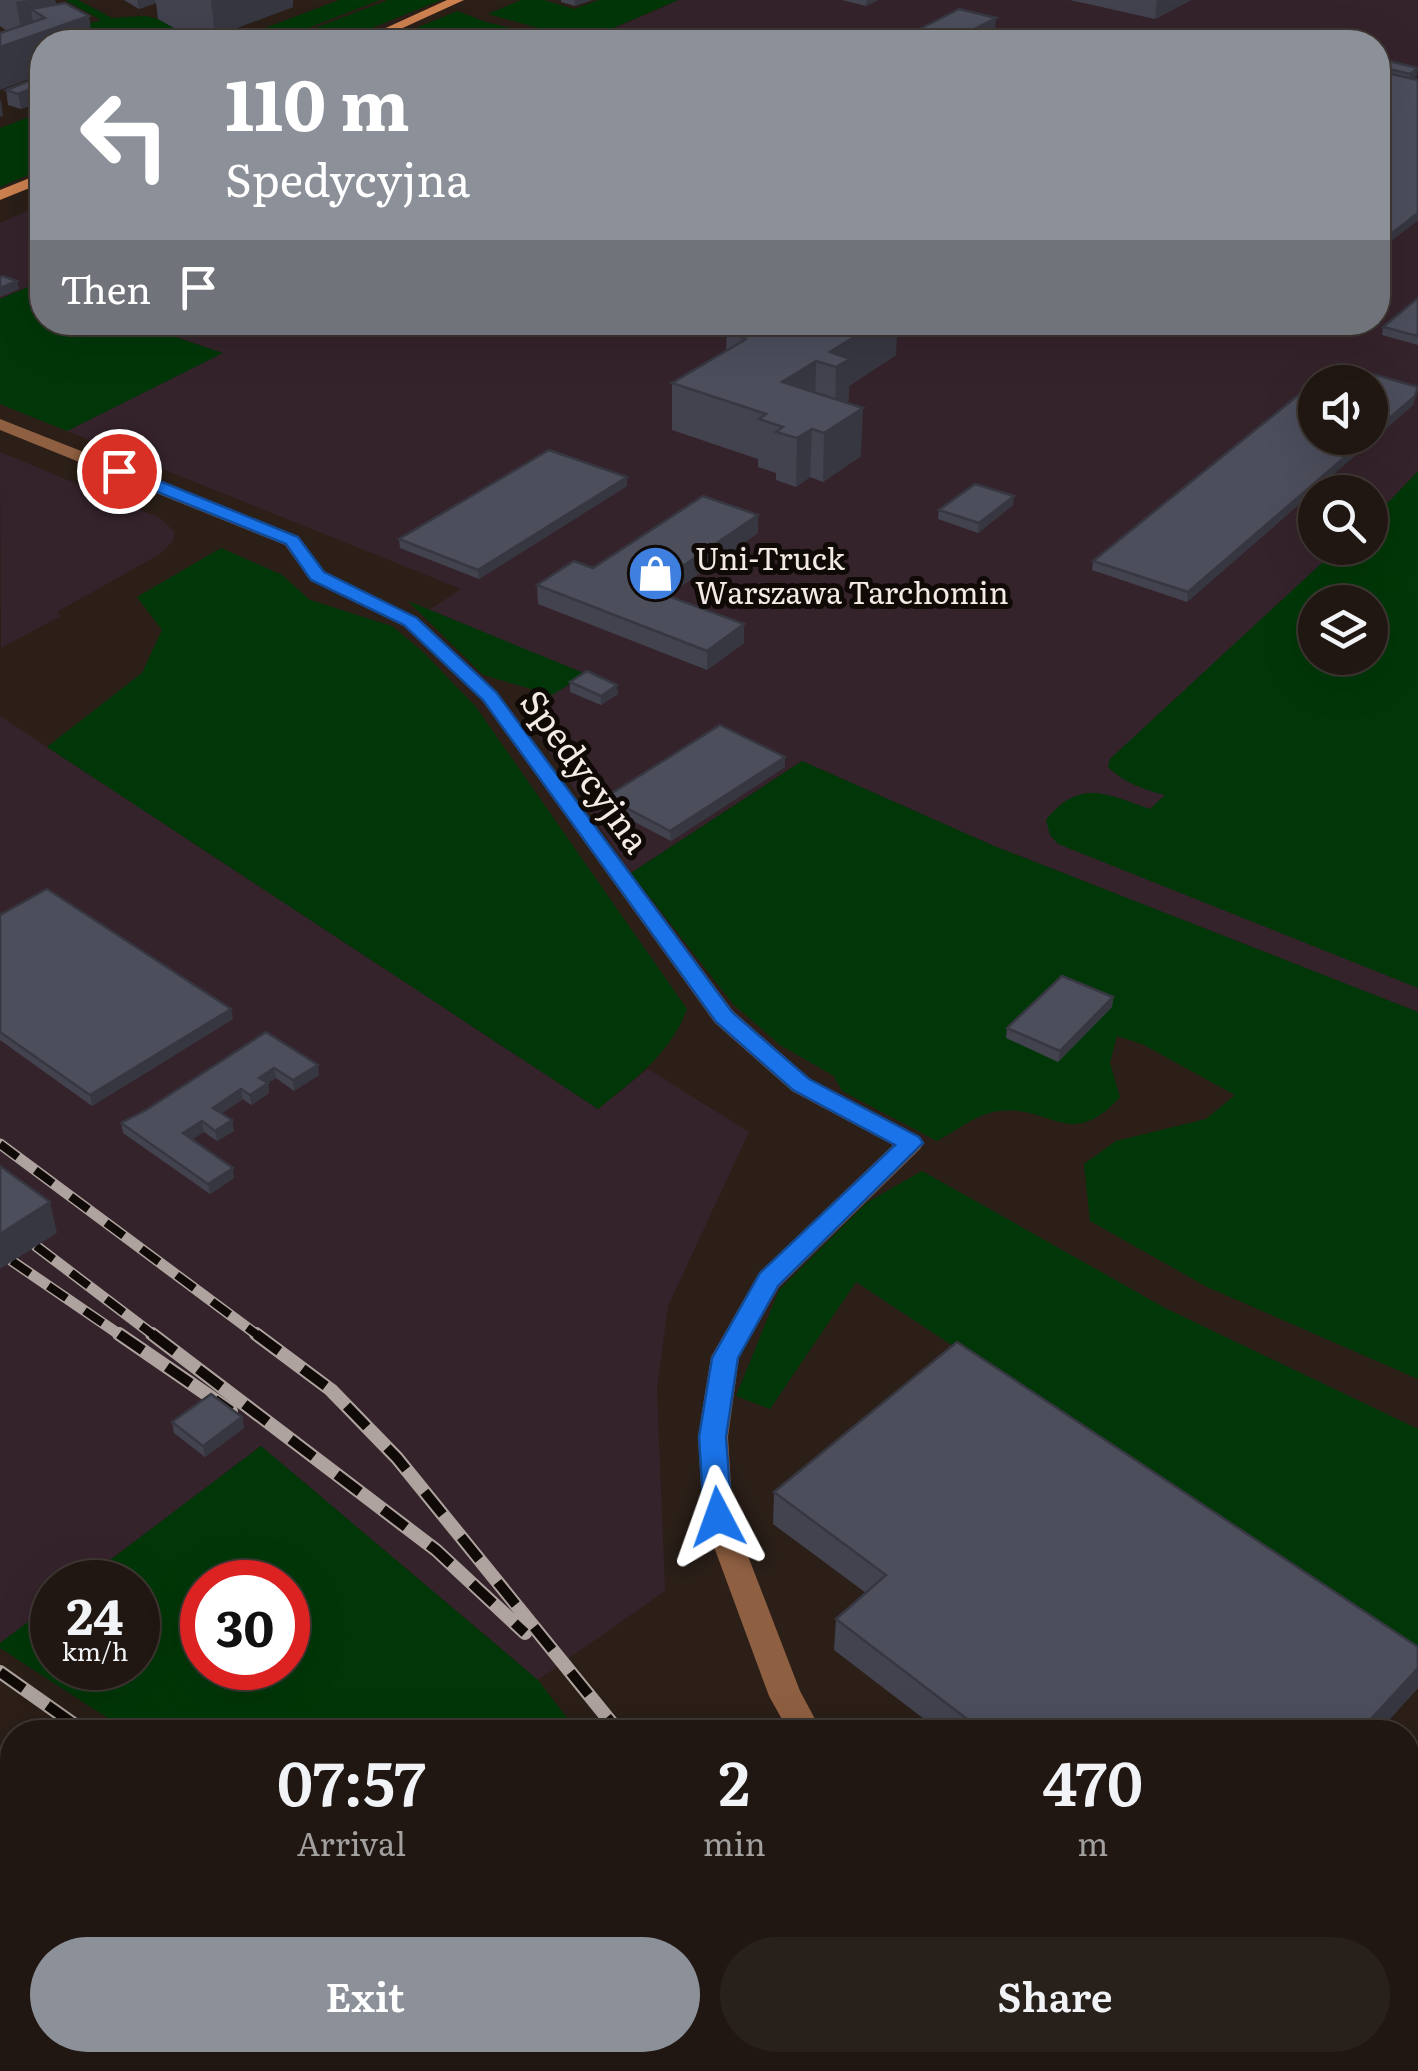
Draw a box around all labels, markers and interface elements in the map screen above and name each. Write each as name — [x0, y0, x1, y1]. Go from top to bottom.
text: 110 m — [225, 49, 410, 153]
icon: left — [60, 70, 190, 200]
text: Spedycyjna — [225, 144, 470, 211]
text: Then — [60, 259, 151, 316]
icon: arrive — [171, 260, 226, 315]
map controls — [1298, 365, 1388, 675]
button: sound — [1298, 365, 1388, 455]
pin — [77, 429, 162, 514]
icon: arrive — [92, 444, 147, 499]
button: search — [1298, 475, 1388, 565]
place label: Uni-Truck Warszawa Tarchomin — [695, 535, 1009, 613]
shop icon: Uni-Truck Warszawa Tarchomin — [626, 544, 686, 604]
button: layers — [1298, 585, 1388, 675]
street label: Spedycyjna — [510, 678, 664, 863]
position arrow — [666, 1465, 770, 1569]
speed limit sign: 30 — [180, 1560, 310, 1690]
text: 24 — [66, 1576, 123, 1650]
text: km/h — [62, 1632, 128, 1669]
text: 07:57 — [277, 1735, 426, 1824]
text: 2 — [718, 1735, 750, 1824]
text: 470 — [1043, 1735, 1143, 1824]
text: Arrival — [297, 1818, 406, 1866]
text: min — [703, 1818, 766, 1866]
text: m — [1077, 1818, 1108, 1866]
button: Exit — [30, 1937, 700, 2052]
button: Share — [720, 1937, 1390, 2052]

